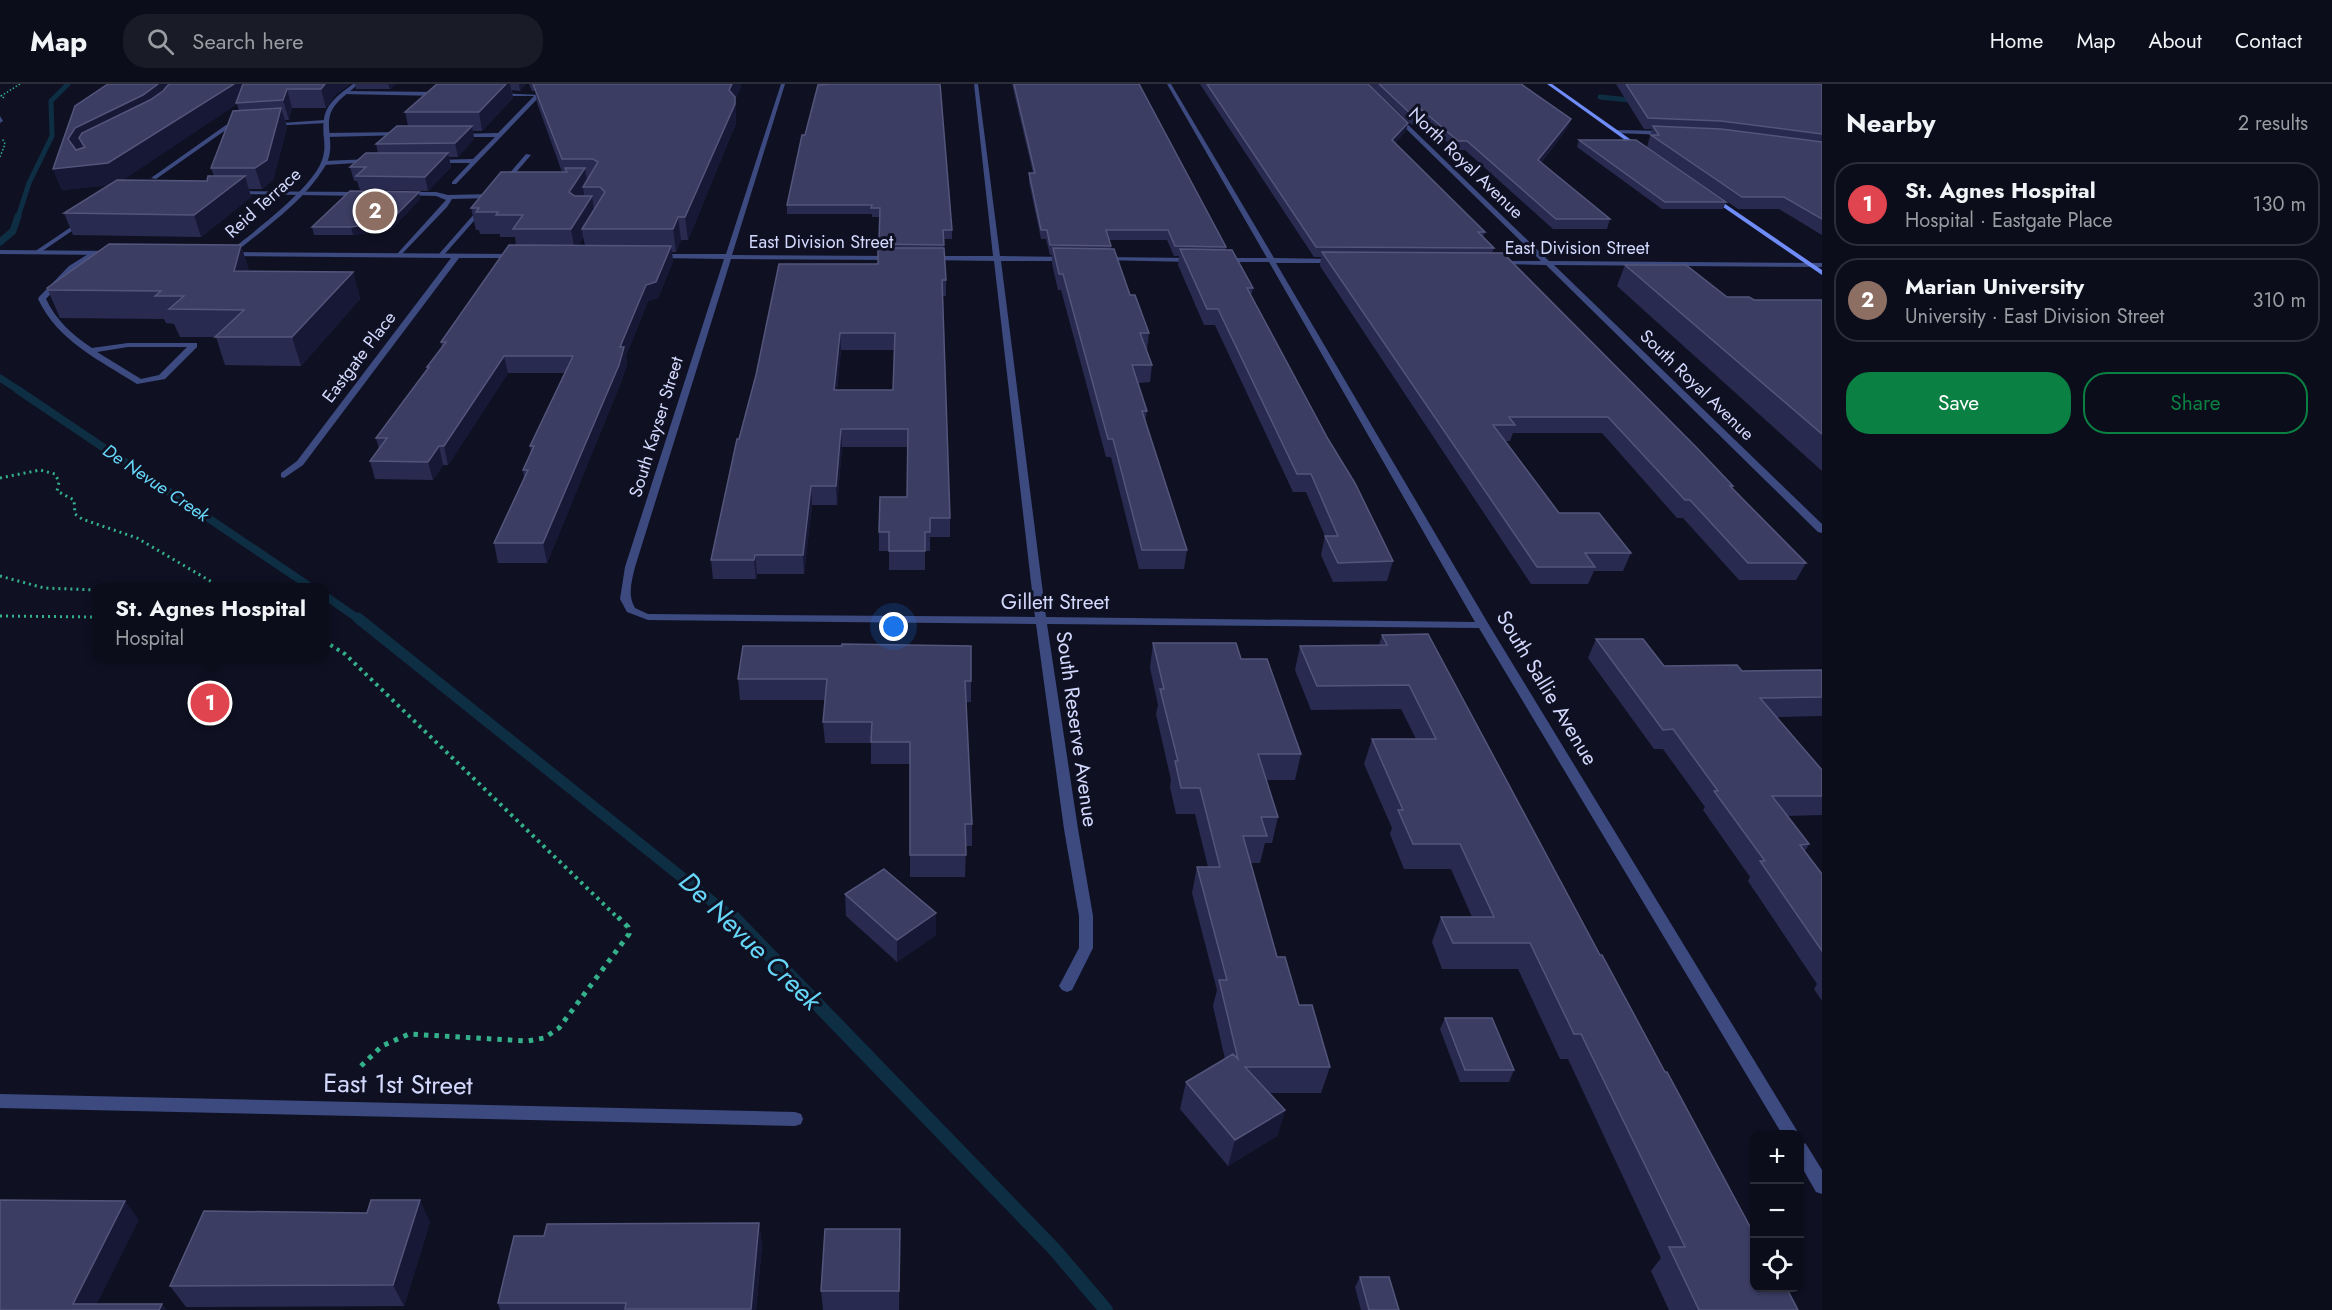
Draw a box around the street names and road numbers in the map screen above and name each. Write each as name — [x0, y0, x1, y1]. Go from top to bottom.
street label: North Royal Avenue — [1403, 101, 1529, 225]
street label: Reid Terrace — [219, 162, 307, 244]
street label: East Division Street — [749, 229, 894, 255]
street label: East Division Street — [1505, 235, 1650, 261]
street label: Eastgate Place — [316, 306, 402, 408]
street label: South Royal Avenue — [1634, 324, 1760, 446]
street label: South Kayser Street — [622, 353, 690, 501]
street label: Gillett Street — [1001, 587, 1109, 617]
street label: South Sallie Avenue — [1489, 605, 1605, 771]
street label: South Reserve Avenue — [1048, 629, 1106, 829]
street label: East 1st Street — [323, 1064, 474, 1104]

